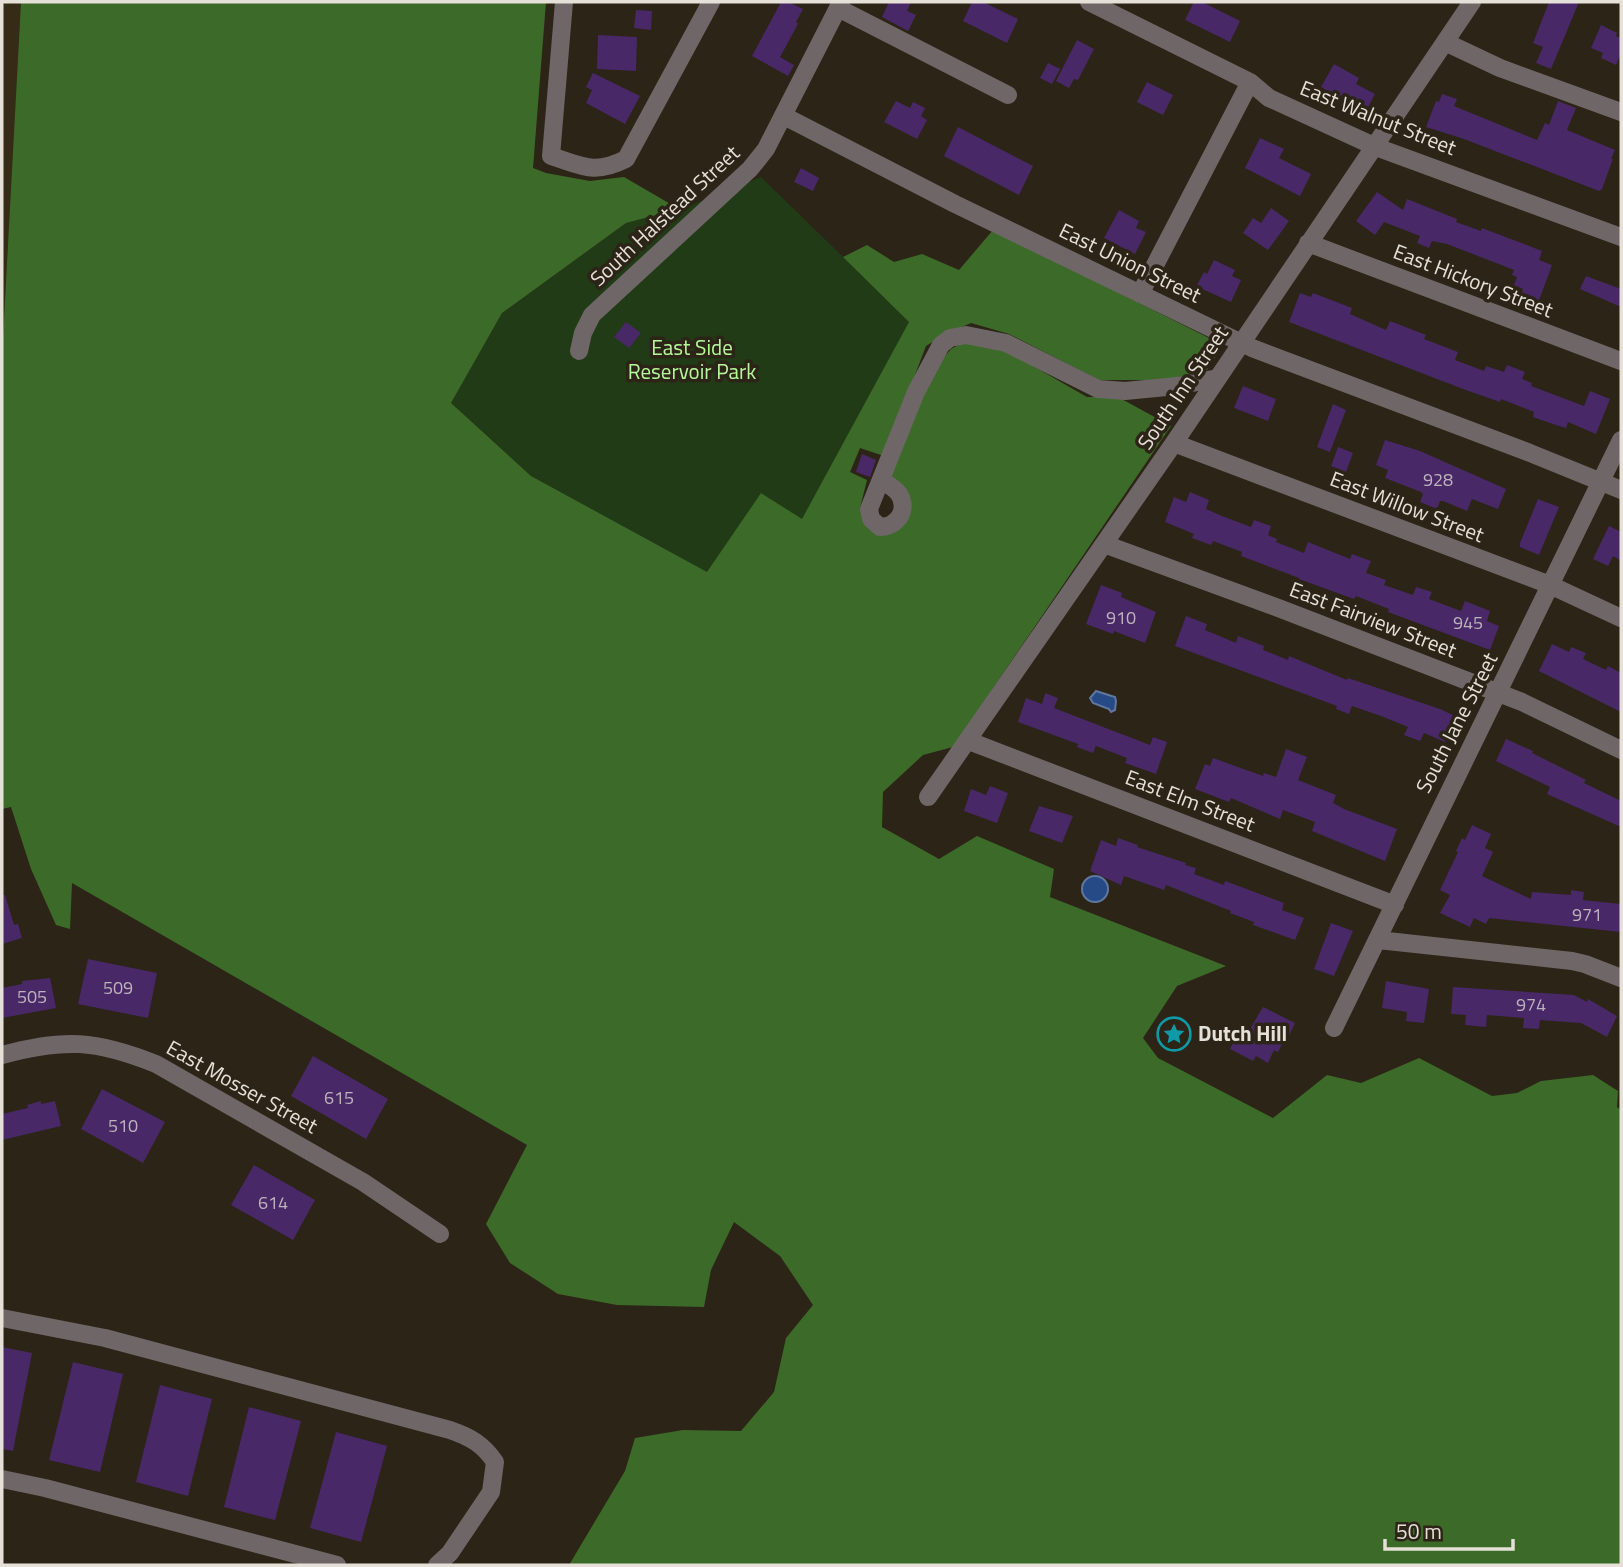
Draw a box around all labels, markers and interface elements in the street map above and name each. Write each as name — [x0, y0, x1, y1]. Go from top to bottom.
street label: East Walnut Street — [1295, 71, 1462, 163]
street label: South Halstead Street — [582, 137, 747, 293]
street label: East Union Street — [1054, 214, 1207, 311]
street label: East Hickory Street — [1389, 235, 1558, 325]
street label: South Inn Street — [1129, 319, 1236, 456]
park label: East Side Reservoir Park — [628, 331, 756, 387]
street label: East Willow Street — [1326, 462, 1490, 550]
house number: 928 — [1423, 466, 1453, 493]
street label: East Fairview Street — [1285, 572, 1462, 666]
house number: 910 — [1106, 604, 1136, 631]
house number: 945 — [1453, 609, 1483, 636]
street label: South Jane Street — [1407, 646, 1506, 798]
street label: East Elm Street — [1121, 761, 1260, 840]
house number: 971 — [1572, 901, 1602, 928]
house number: 509 — [103, 974, 133, 1001]
house number: 505 — [17, 983, 47, 1010]
house number: 974 — [1516, 991, 1546, 1018]
place icon: Dutch Hill — [1155, 1015, 1193, 1053]
place label: Dutch Hill — [1198, 1017, 1287, 1049]
street label: East Mosser Street — [161, 1031, 325, 1141]
house number: 615 — [324, 1084, 354, 1111]
house number: 510 — [108, 1112, 138, 1139]
house number: 614 — [258, 1189, 288, 1216]
scale bar — [1385, 1508, 1513, 1552]
text: 50 m — [1396, 1515, 1442, 1547]

